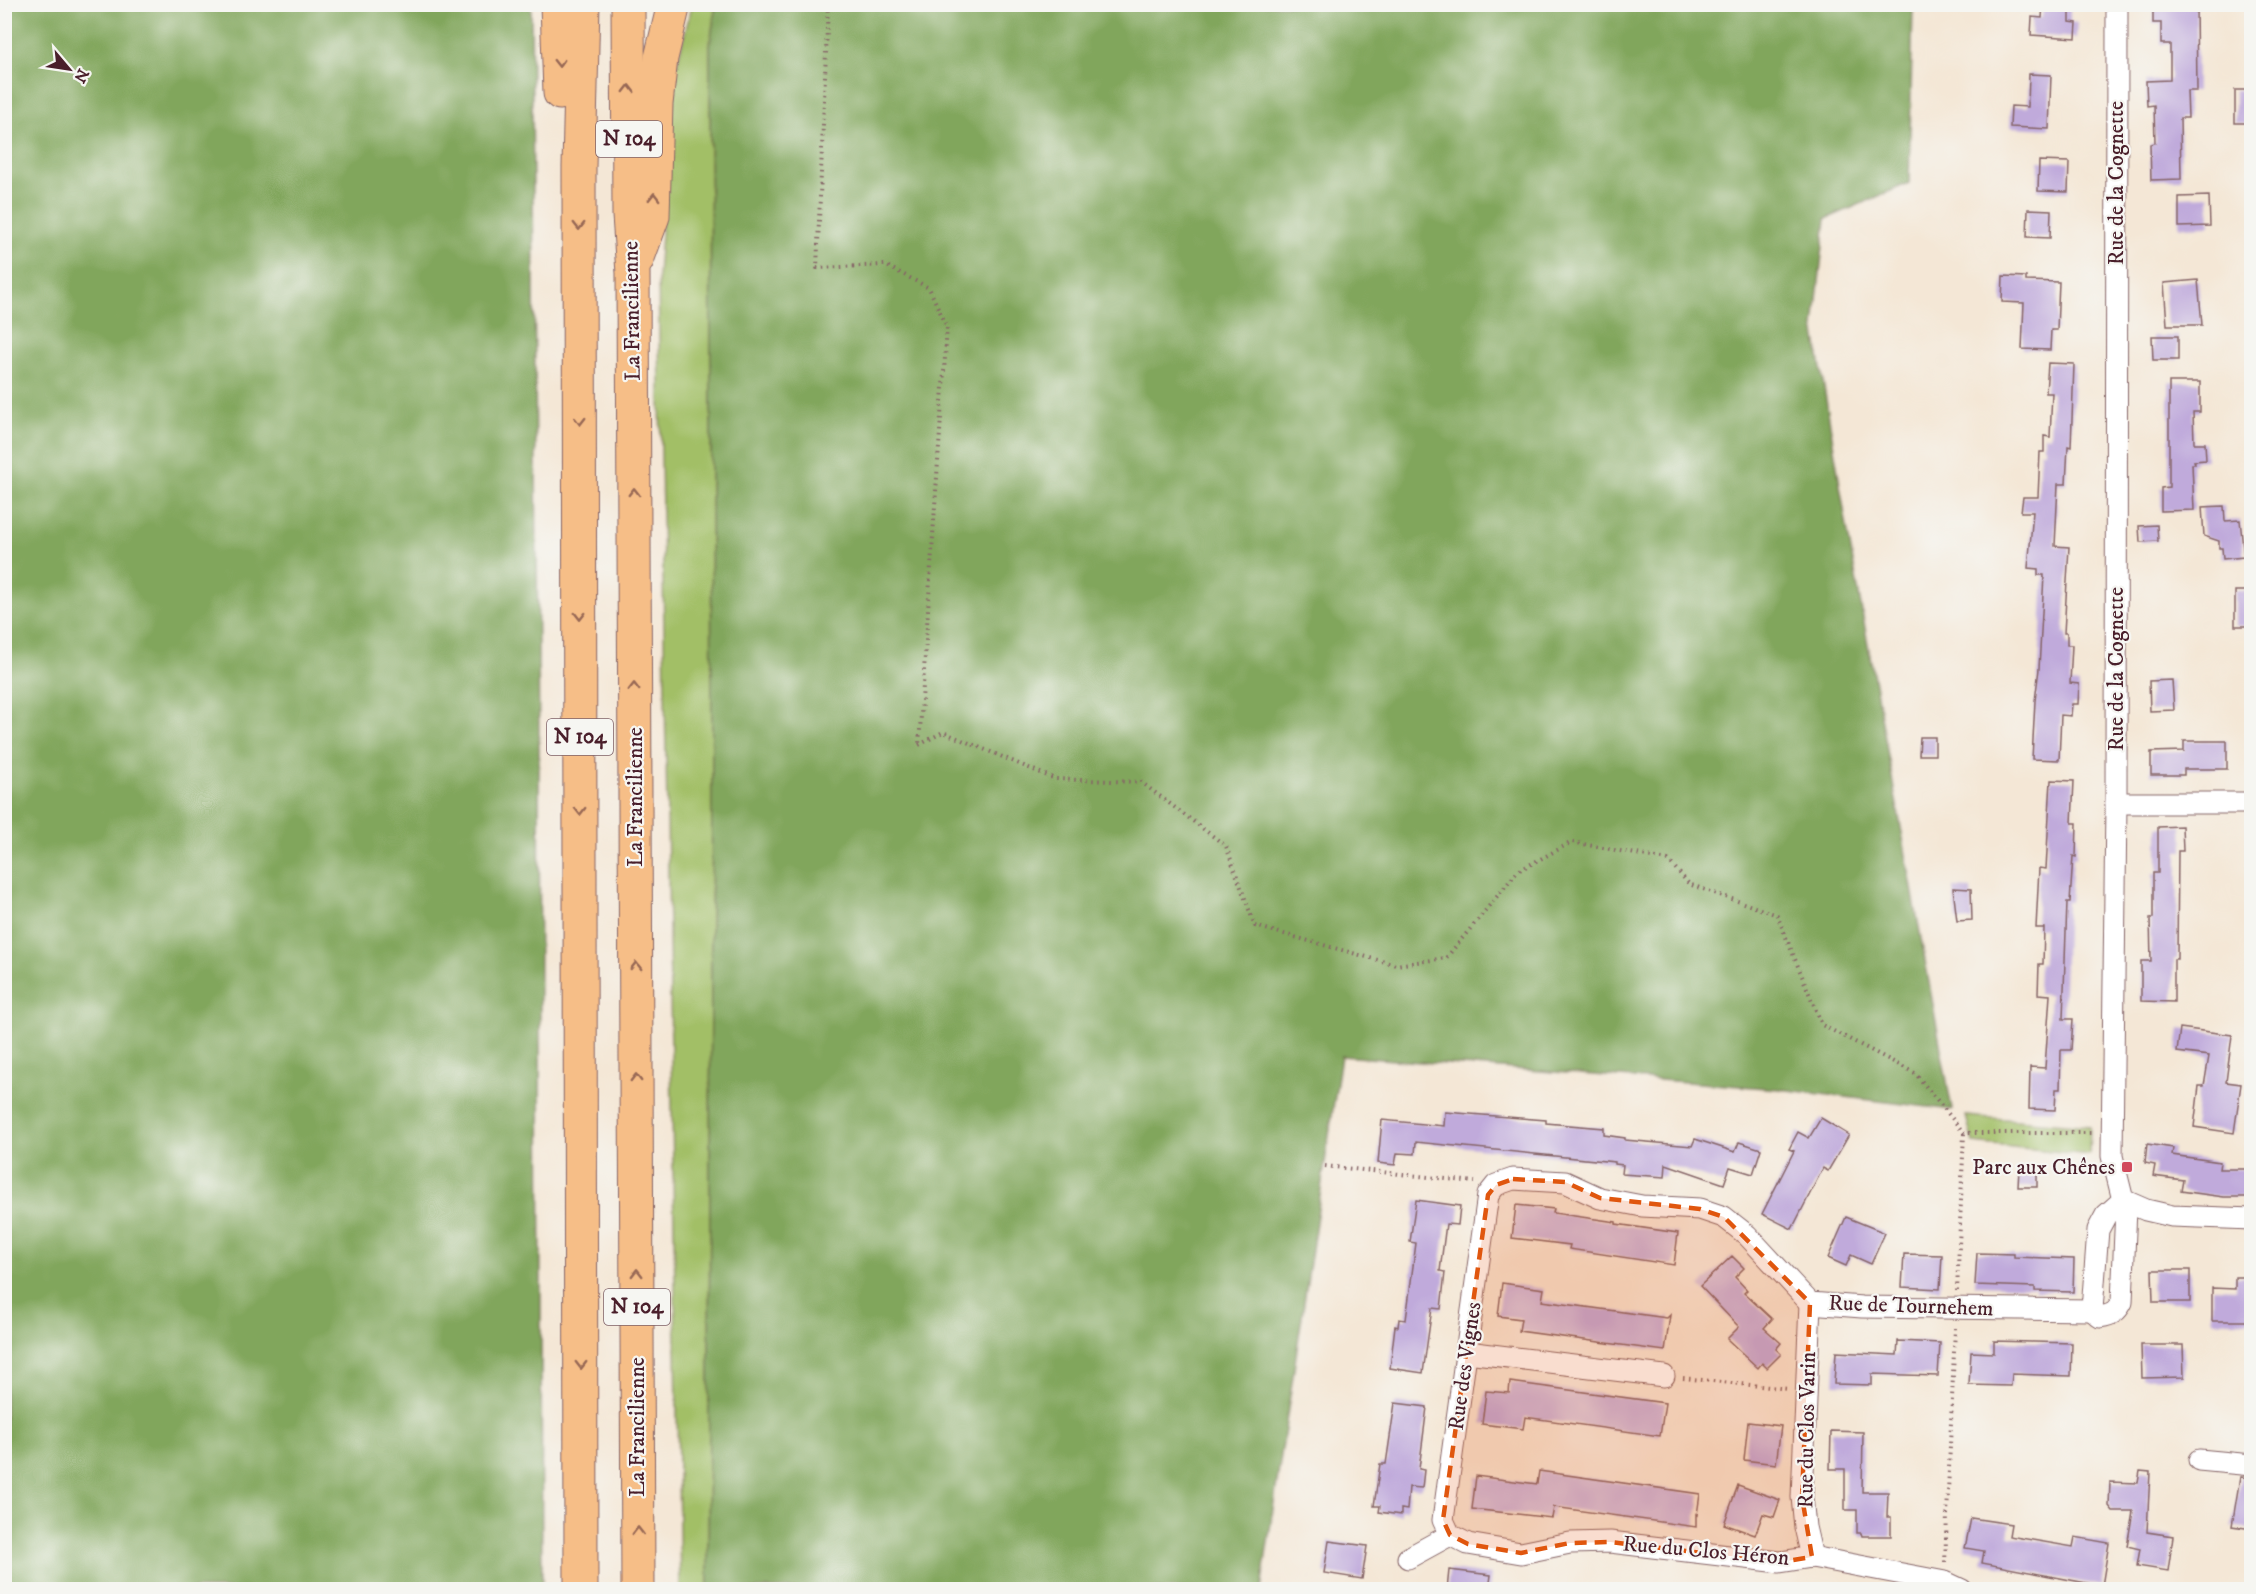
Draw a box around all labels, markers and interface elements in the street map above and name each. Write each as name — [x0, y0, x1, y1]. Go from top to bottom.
north arrow — [39, 39, 99, 99]
one-way arrow — [553, 58, 566, 67]
text: N — [69, 65, 93, 86]
one-way arrow — [623, 84, 635, 93]
street label: Rue de la Cognette — [2103, 101, 2130, 265]
road number: N 104 — [596, 121, 662, 157]
one-way arrow — [648, 193, 660, 202]
one-way arrow — [573, 221, 585, 230]
street label: La Francilienne — [617, 241, 647, 381]
one-way arrow — [574, 416, 586, 425]
one-way arrow — [628, 487, 640, 496]
street label: Rue de la Cognette — [2103, 587, 2130, 751]
one-way arrow — [574, 611, 586, 620]
one-way arrow — [628, 682, 641, 691]
road number: N 104 — [547, 719, 613, 755]
street label: La Francilienne — [622, 727, 649, 867]
one-way arrow — [574, 806, 586, 815]
one-way arrow — [630, 961, 642, 970]
one-way arrow — [630, 1074, 642, 1083]
place label: Parc aux Chênes — [1972, 1154, 2115, 1181]
marker: Parc aux Chênes — [2120, 1160, 2134, 1174]
one-way arrow — [631, 1269, 643, 1278]
road number: N 104 — [604, 1289, 670, 1325]
street label: Rue de Tournehem — [1828, 1290, 1994, 1322]
street label: Rue des Vignes — [1443, 1300, 1487, 1432]
street label: Rue du Clos Varin — [1792, 1351, 1822, 1509]
street label: La Francilienne — [624, 1357, 651, 1497]
one-way arrow — [575, 1361, 587, 1370]
one-way arrow — [632, 1527, 644, 1536]
street label: Rue du Clos Héron — [1622, 1530, 1791, 1572]

